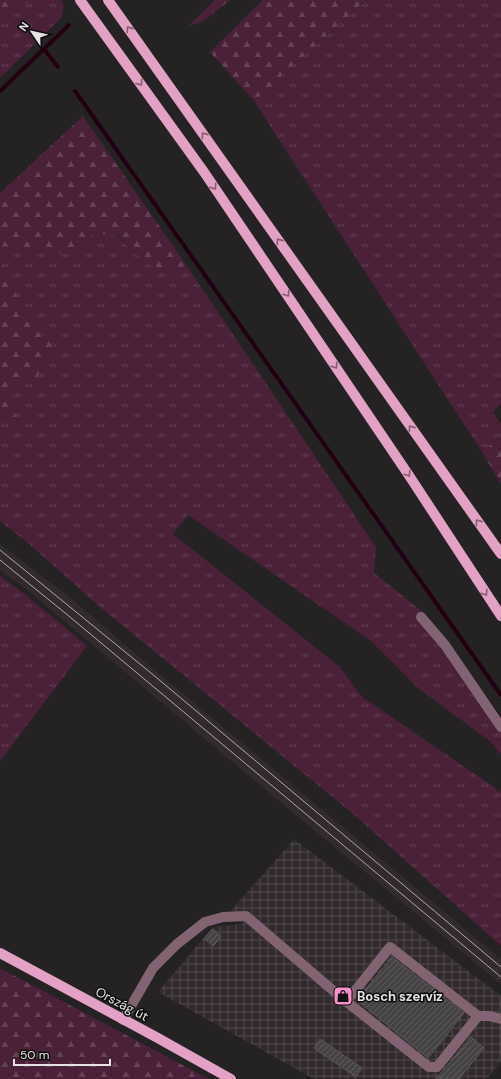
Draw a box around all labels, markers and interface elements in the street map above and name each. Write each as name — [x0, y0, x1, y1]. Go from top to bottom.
north arrow — [12, 12, 52, 52]
text: N — [16, 19, 32, 34]
one-way arrow — [127, 27, 134, 34]
one-way arrow — [135, 78, 142, 85]
one-way arrow — [202, 133, 209, 140]
one-way arrow — [209, 182, 216, 189]
one-way arrow — [277, 239, 284, 246]
one-way arrow — [282, 290, 290, 297]
one-way arrow — [330, 362, 338, 369]
one-way arrow — [408, 425, 416, 432]
one-way arrow — [403, 470, 411, 477]
one-way arrow — [475, 519, 483, 526]
one-way arrow — [481, 588, 488, 595]
street label: Ország út — [93, 983, 151, 1025]
shop icon: Bosch szervíz — [332, 985, 354, 1007]
place label: Bosch szervíz — [357, 988, 443, 1005]
scale bar — [14, 1041, 110, 1067]
text: 50 m — [20, 1047, 49, 1063]

